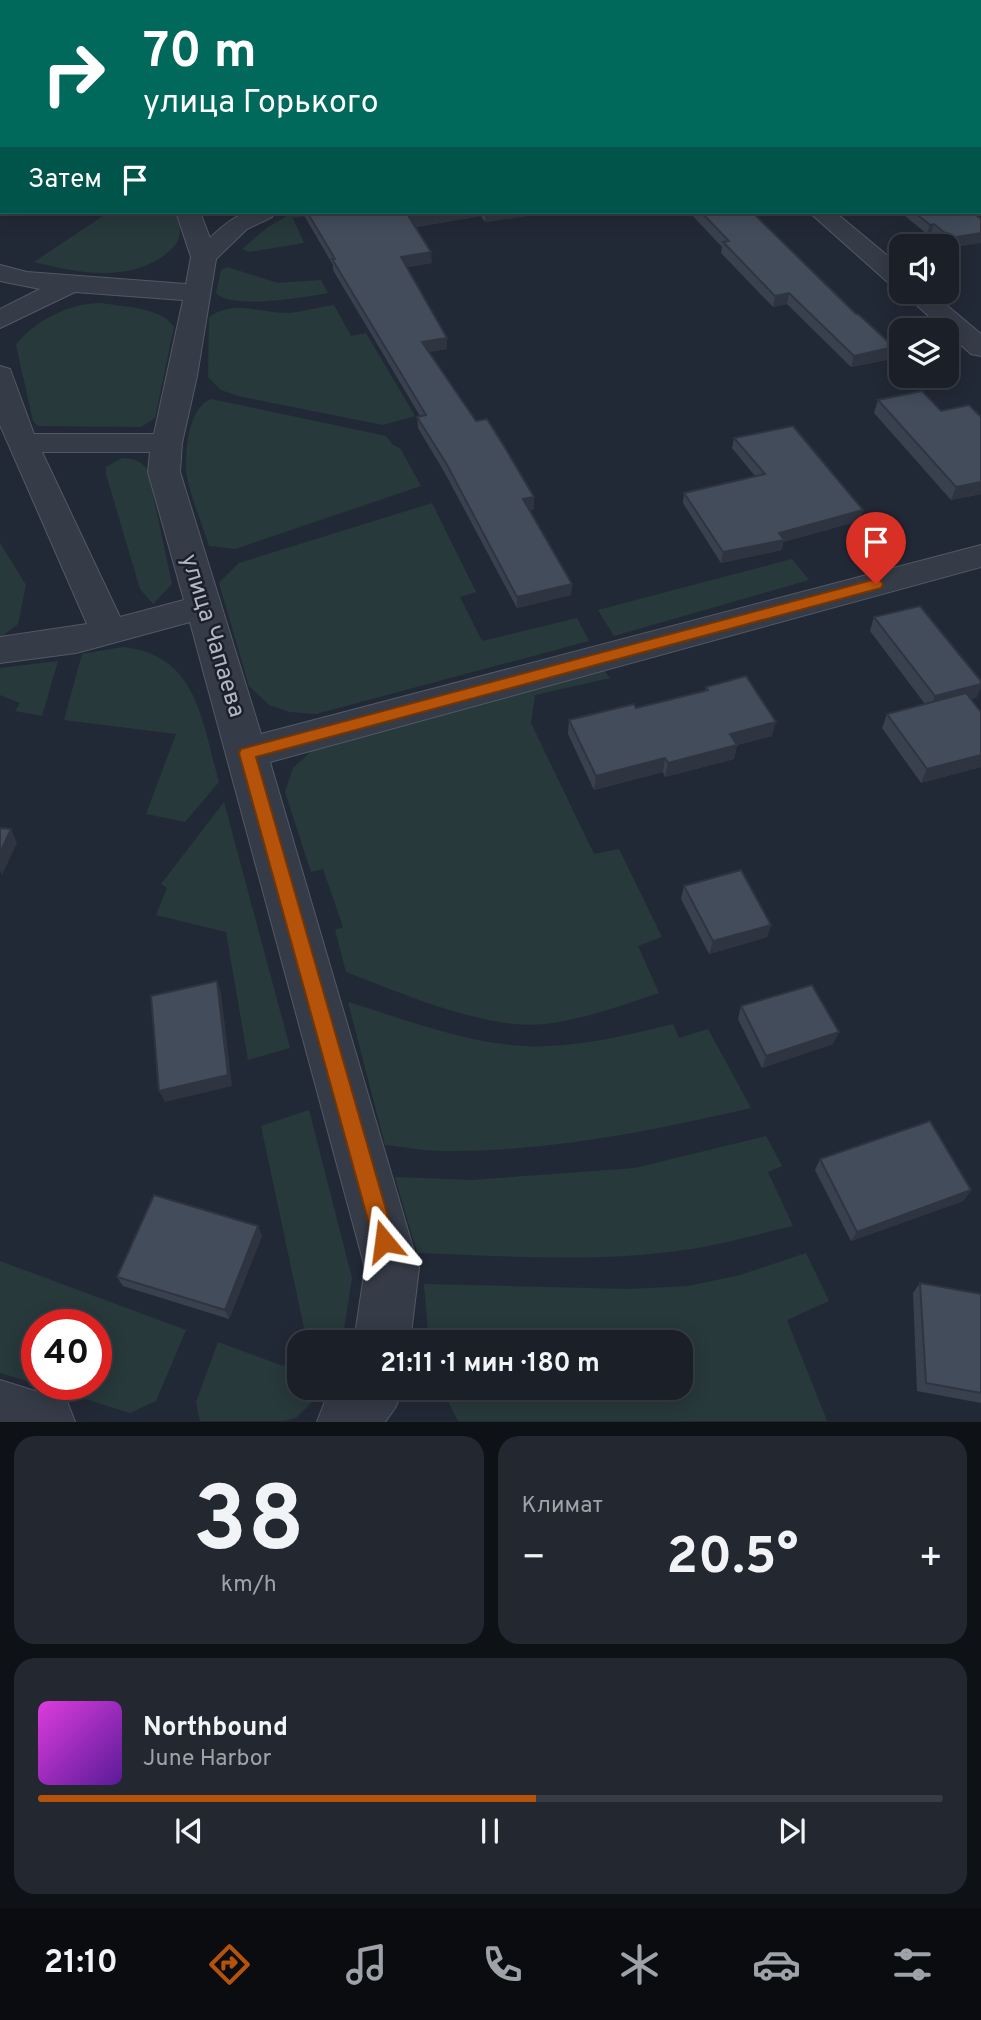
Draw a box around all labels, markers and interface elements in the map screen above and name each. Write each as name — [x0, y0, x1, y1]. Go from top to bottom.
text: 70 m — [143, 23, 257, 85]
icon: right — [28, 28, 119, 119]
text: улица Горького — [143, 84, 379, 124]
icon: arrive — [116, 161, 154, 199]
text: Затем — [28, 164, 102, 197]
map controls — [889, 234, 959, 388]
button: sound — [889, 234, 959, 304]
button: layers — [889, 318, 959, 388]
pin — [846, 512, 906, 584]
icon: arrive — [857, 523, 895, 561]
street label: улица Чапаева — [173, 551, 251, 721]
position arrow — [347, 1204, 421, 1278]
speed limit sign: 40 — [21, 1309, 112, 1400]
text: 21:11 · 1 мин · 180 m — [380, 1348, 600, 1381]
text: 38 — [193, 1468, 305, 1583]
text: Климат — [522, 1492, 603, 1521]
text: 20.5° — [666, 1526, 798, 1592]
text: − — [522, 1535, 546, 1584]
text: + — [918, 1535, 943, 1584]
text: km/h — [221, 1571, 277, 1600]
text: Northbound — [143, 1712, 288, 1745]
text: June Harbor — [143, 1745, 271, 1774]
icon: previous — [170, 1812, 208, 1850]
icon: pause — [471, 1812, 509, 1850]
icon: next — [773, 1812, 811, 1850]
icon: directions — [205, 1940, 254, 1989]
icon: music — [342, 1940, 391, 1989]
icon: phone — [478, 1940, 527, 1989]
icon: climate — [615, 1940, 664, 1989]
icon: car — [752, 1940, 801, 1989]
icon: filters — [888, 1940, 937, 1989]
text: 21:10 — [44, 1944, 118, 1984]

